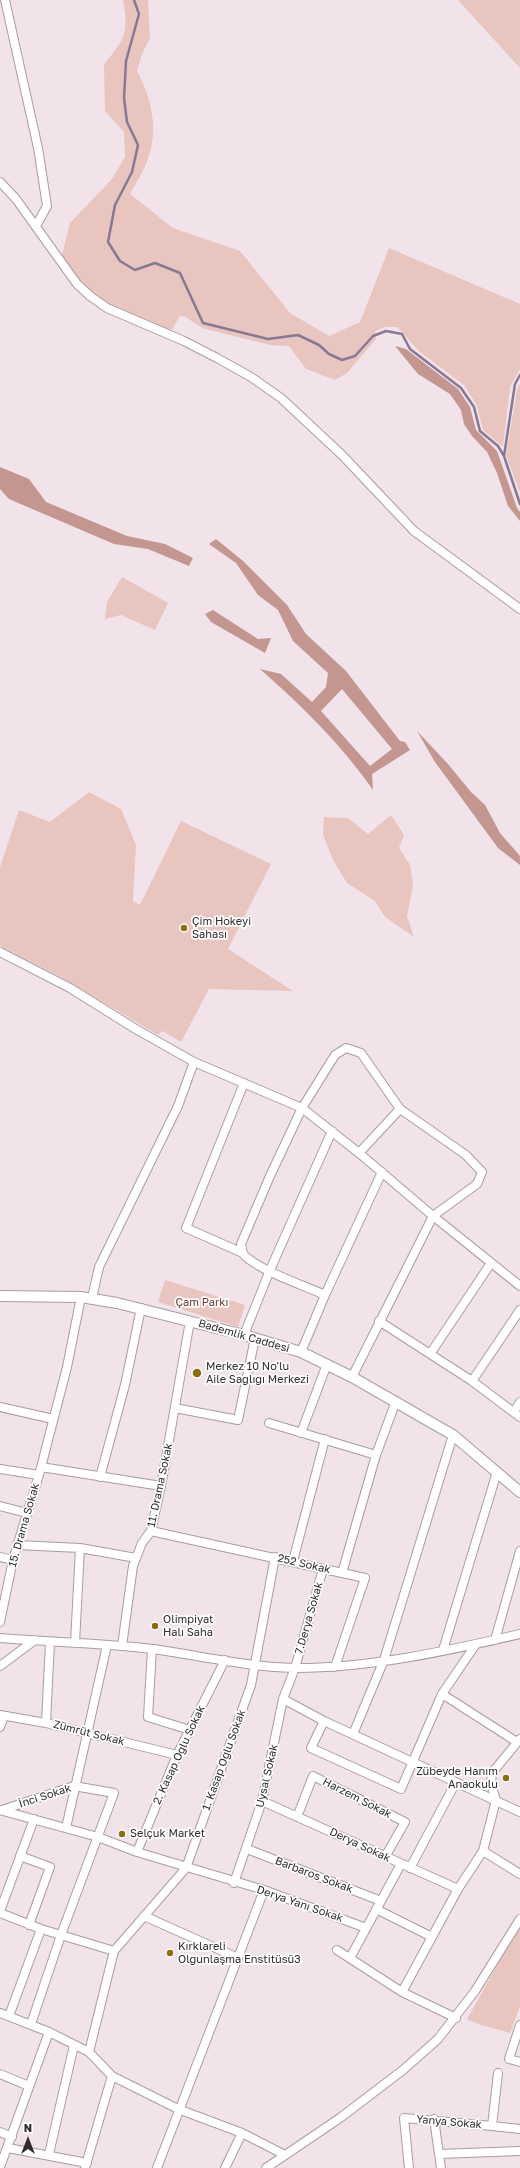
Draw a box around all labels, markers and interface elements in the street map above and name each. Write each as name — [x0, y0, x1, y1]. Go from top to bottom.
place label: Çim Hokeyi Sahası — [192, 915, 251, 941]
marker: Çim Hokeyi Sahası — [179, 923, 189, 933]
park label: Çam Parkı — [176, 1296, 228, 1310]
street label: Bademlik Caddesi — [197, 1317, 291, 1355]
place label: Merkez 10 No'lu Aile Sağlığı Merkezi — [206, 1360, 309, 1386]
marker: Merkez 10 No'lu Aile Sağlığı Merkezi — [191, 1367, 203, 1379]
street label: 11. Drama Sokak — [145, 1442, 175, 1528]
street label: 15. Drama Sokak — [6, 1481, 42, 1569]
street label: 252 Sokak — [276, 1551, 332, 1577]
street label: 7.Derya Sokak — [292, 1580, 326, 1656]
place label: Olimpiyat Halı Saha — [163, 1613, 213, 1639]
marker: Olimpiyat Halı Saha — [150, 1621, 160, 1631]
street label: 2. Kasap Oğlu Sokak — [150, 1703, 208, 1807]
street label: 1. Kasap Oğlu Sokak — [200, 1708, 248, 1812]
street label: Zümrüt Sokak — [52, 1718, 126, 1748]
street label: Uysal Sokak — [253, 1743, 281, 1809]
place label: Zübeyde Hanım Anaokulu — [416, 1765, 498, 1791]
marker: Zübeyde Hanım Anaokulu — [501, 1773, 511, 1783]
street label: Harzem Sokak — [320, 1775, 394, 1821]
street label: İnci Sokak — [17, 1781, 73, 1811]
street label: Derya Sokak — [327, 1825, 393, 1865]
place label: Selçuk Market — [130, 1827, 205, 1841]
marker: Selçuk Market — [117, 1829, 127, 1839]
street label: Barbaros Sokak — [273, 1854, 355, 1896]
street label: Derya Yanı Sokak — [255, 1883, 345, 1925]
place label: Kırklareli Olgunlaşma Enstitüsü3 — [178, 1940, 301, 1966]
marker: Kırklareli Olgunlaşma Enstitüsü3 — [165, 1948, 175, 1958]
street label: Yanya Sokak — [416, 2113, 482, 2131]
north arrow — [8, 2120, 48, 2160]
text: N — [24, 2121, 32, 2134]

